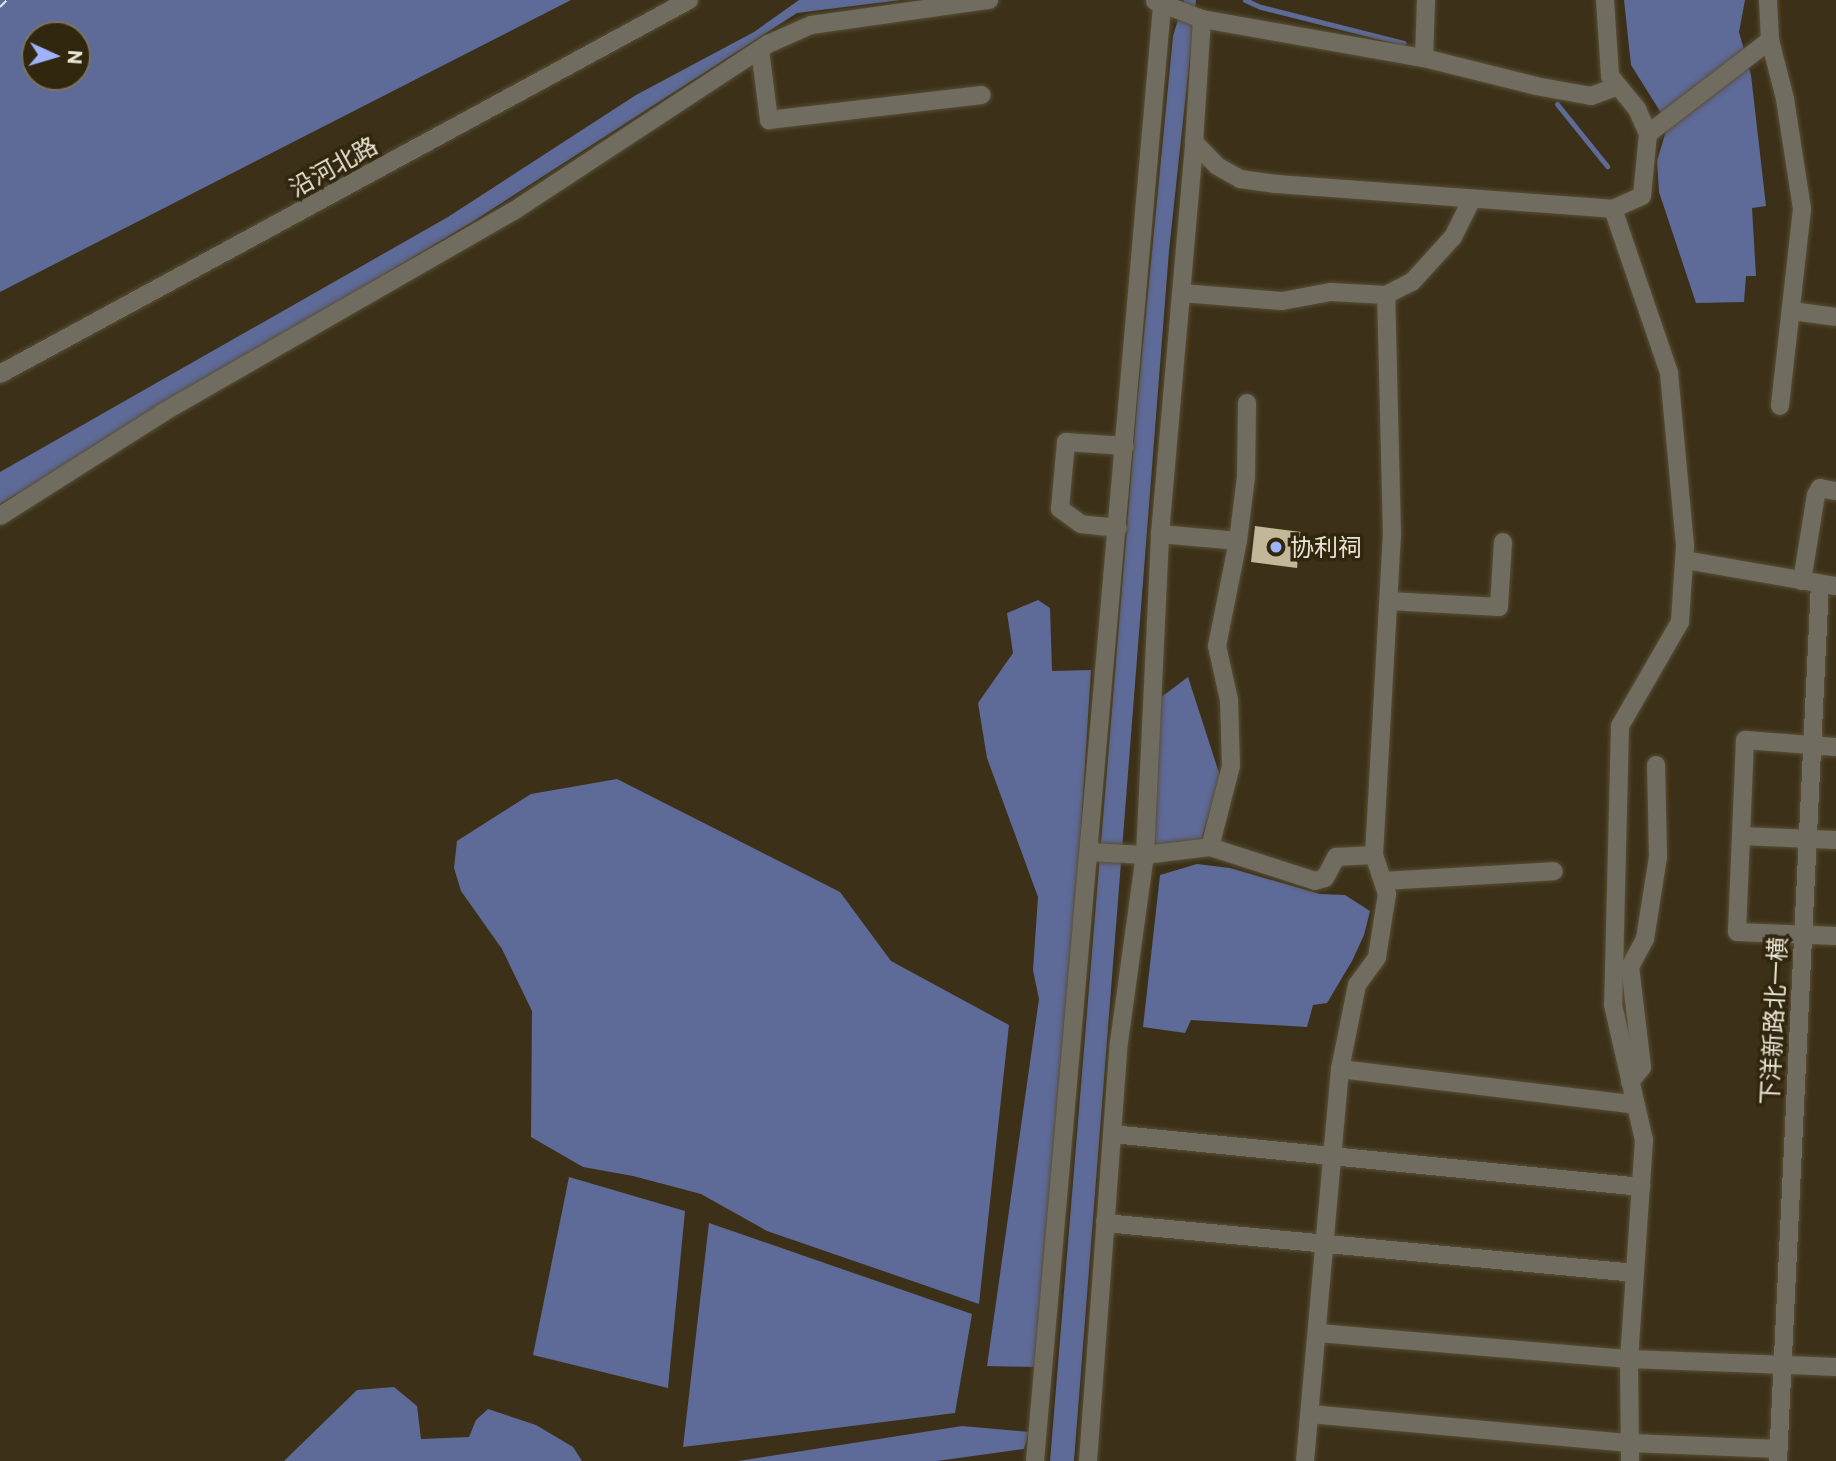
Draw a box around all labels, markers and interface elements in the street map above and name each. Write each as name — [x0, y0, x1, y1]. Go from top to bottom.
north arrow — [21, 21, 91, 91]
text: N — [63, 49, 87, 65]
street label: 沿河北路 — [284, 130, 382, 202]
place label: 协利祠 — [1290, 533, 1362, 561]
marker: 协利祠 — [1268, 539, 1284, 555]
street label: 下洋新路北一横 — [1754, 936, 1792, 1106]

